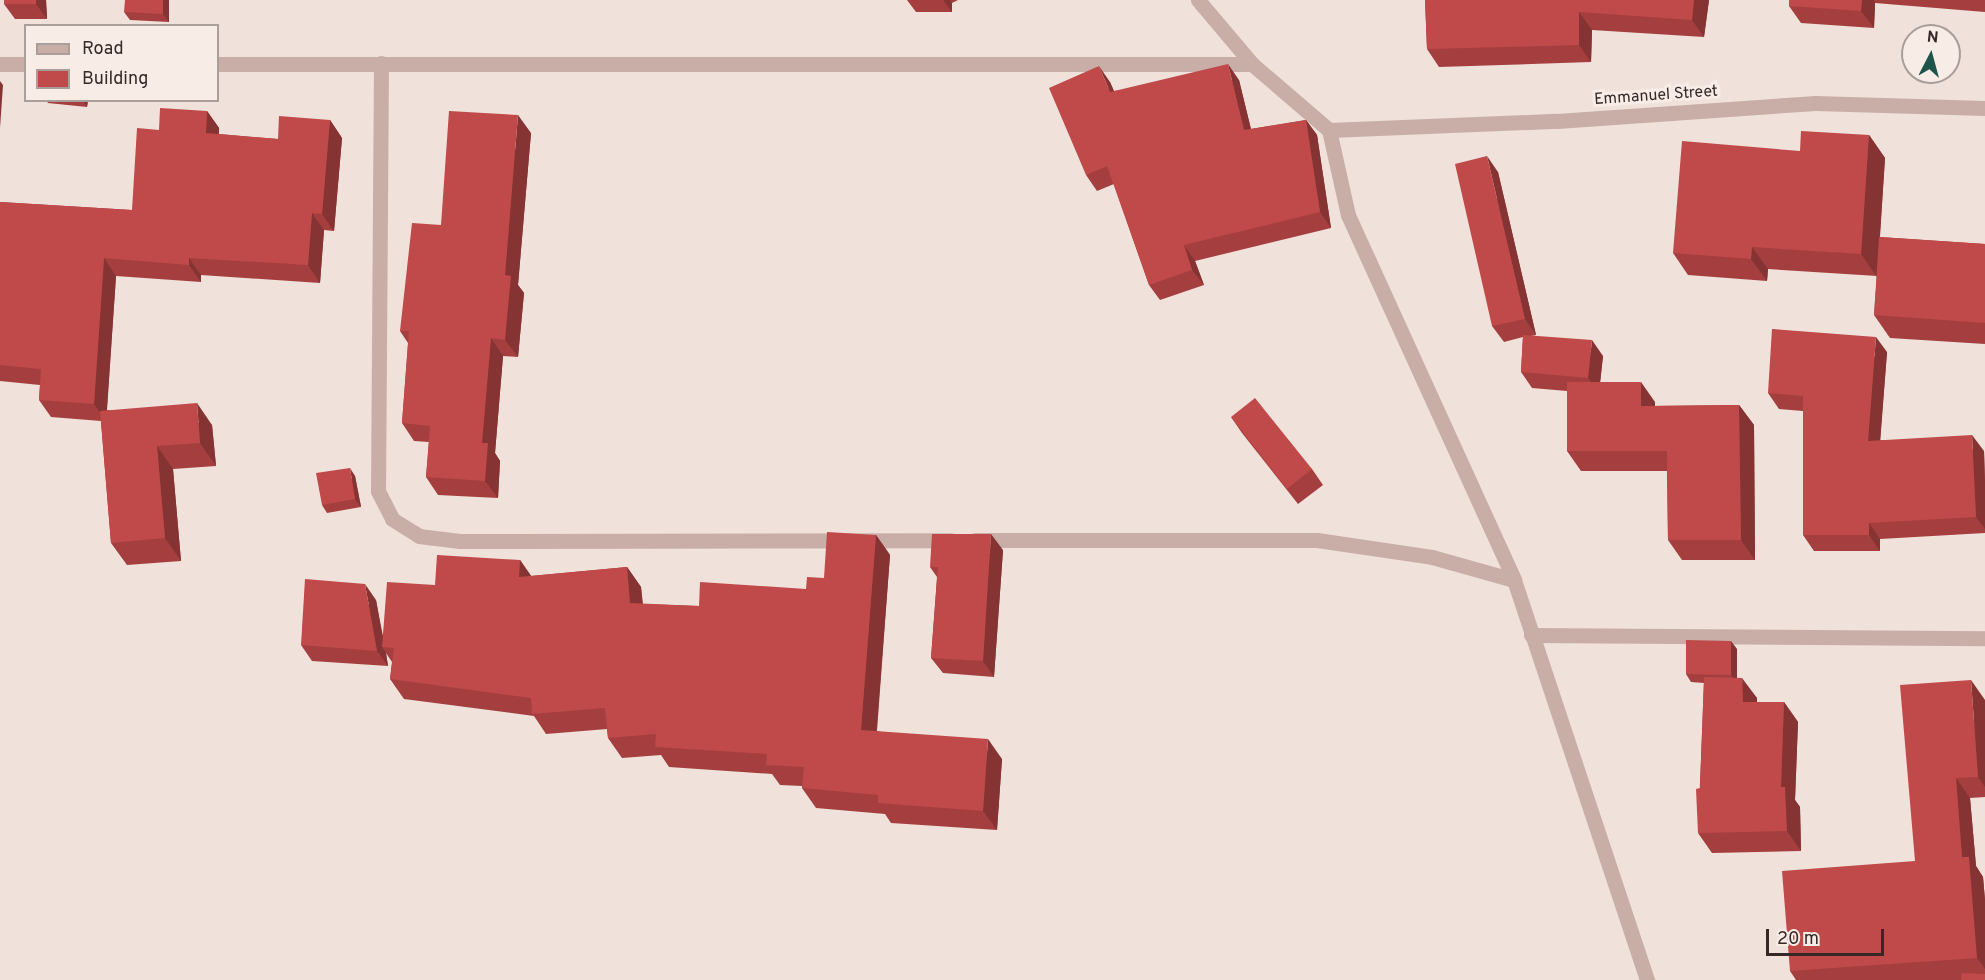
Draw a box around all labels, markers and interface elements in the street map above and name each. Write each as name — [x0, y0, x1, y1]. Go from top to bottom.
legend — [24, 24, 219, 102]
north arrow — [1901, 24, 1961, 84]
text: N — [1926, 28, 1939, 49]
text: Road — [82, 38, 124, 61]
text: Building — [82, 68, 148, 91]
street label: Emmanuel Street — [1593, 82, 1719, 110]
scale bar — [1769, 917, 1888, 955]
text: 20 m — [1777, 928, 1819, 951]

